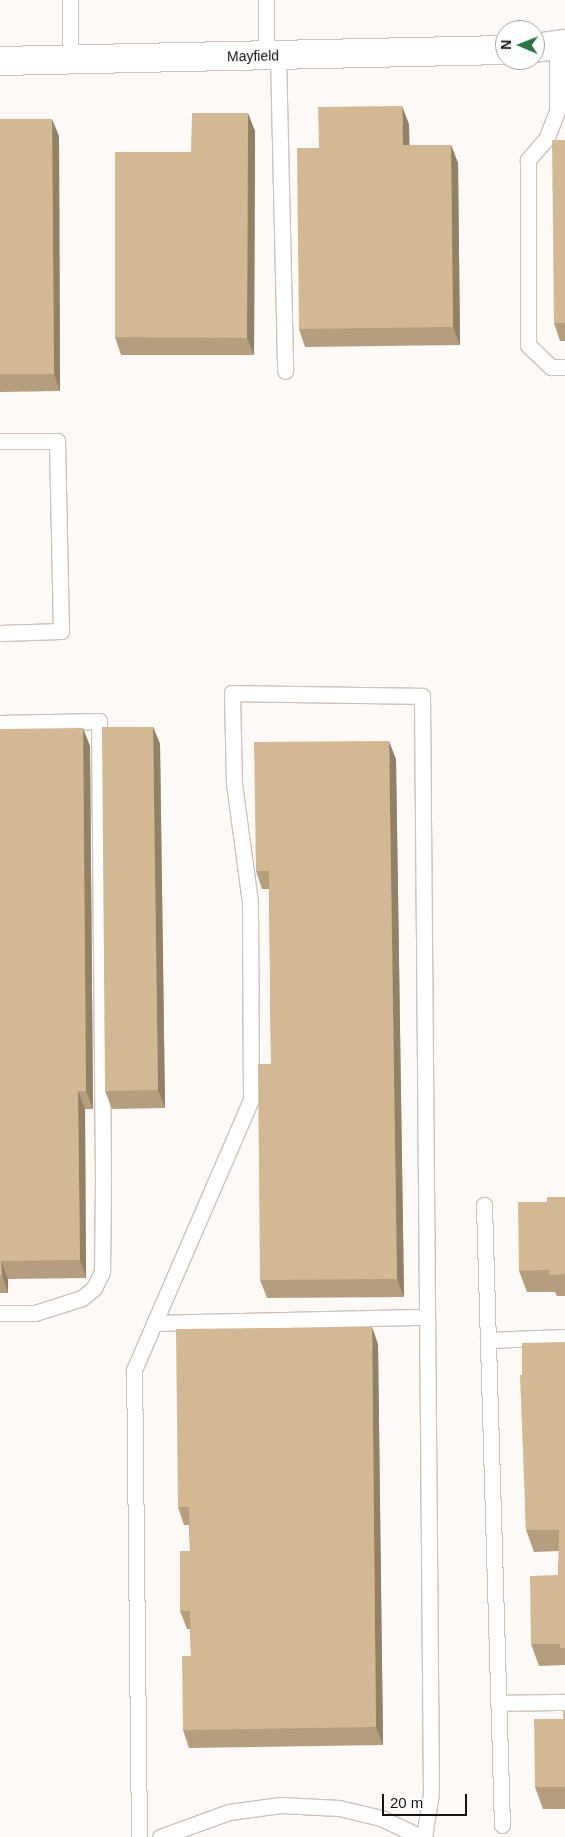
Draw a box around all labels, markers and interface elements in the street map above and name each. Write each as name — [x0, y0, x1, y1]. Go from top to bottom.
north arrow — [495, 20, 545, 70]
text: N — [498, 40, 514, 50]
street label: Mayfield — [227, 47, 279, 65]
scale bar — [385, 1784, 470, 1816]
text: 20 m — [390, 1794, 423, 1811]

